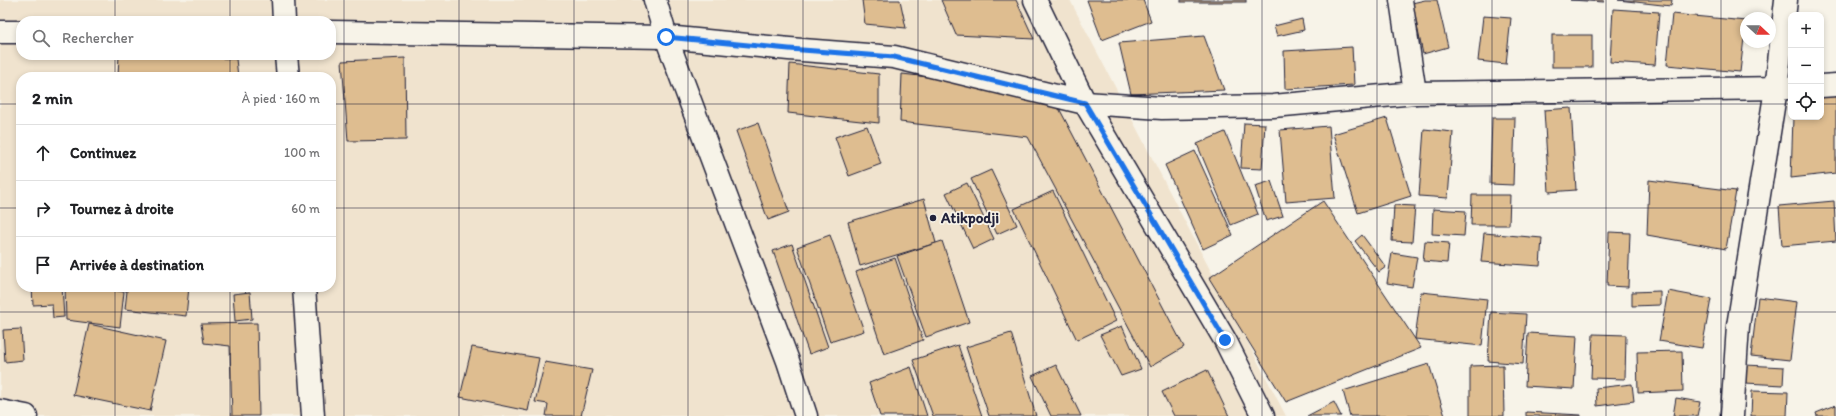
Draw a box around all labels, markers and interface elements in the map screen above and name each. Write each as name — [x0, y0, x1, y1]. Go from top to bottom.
north arrow — [1740, 12, 1776, 48]
map controls — [1788, 12, 1824, 120]
button: + — [1788, 12, 1824, 48]
search box — [16, 16, 336, 60]
icon: search — [30, 27, 52, 49]
route start — [657, 28, 675, 46]
text: Rechercher — [62, 29, 134, 47]
button: − — [1788, 48, 1824, 84]
button: locate — [1788, 84, 1824, 120]
text: 2 min — [32, 88, 72, 108]
text: À pied · 160 m — [242, 91, 320, 106]
icon: ahead — [32, 142, 54, 164]
text: Continuez — [70, 144, 136, 162]
text: 100 m — [284, 145, 320, 160]
icon: right — [32, 198, 54, 220]
text: Tournez à droite — [70, 200, 174, 218]
text: 60 m — [291, 201, 320, 216]
place label: Atikpodji — [940, 209, 999, 228]
marker: Atikpodji — [928, 213, 938, 223]
icon: arrive — [32, 254, 54, 276]
text: Arrivée à destination — [70, 256, 204, 274]
route end — [1216, 331, 1234, 349]

